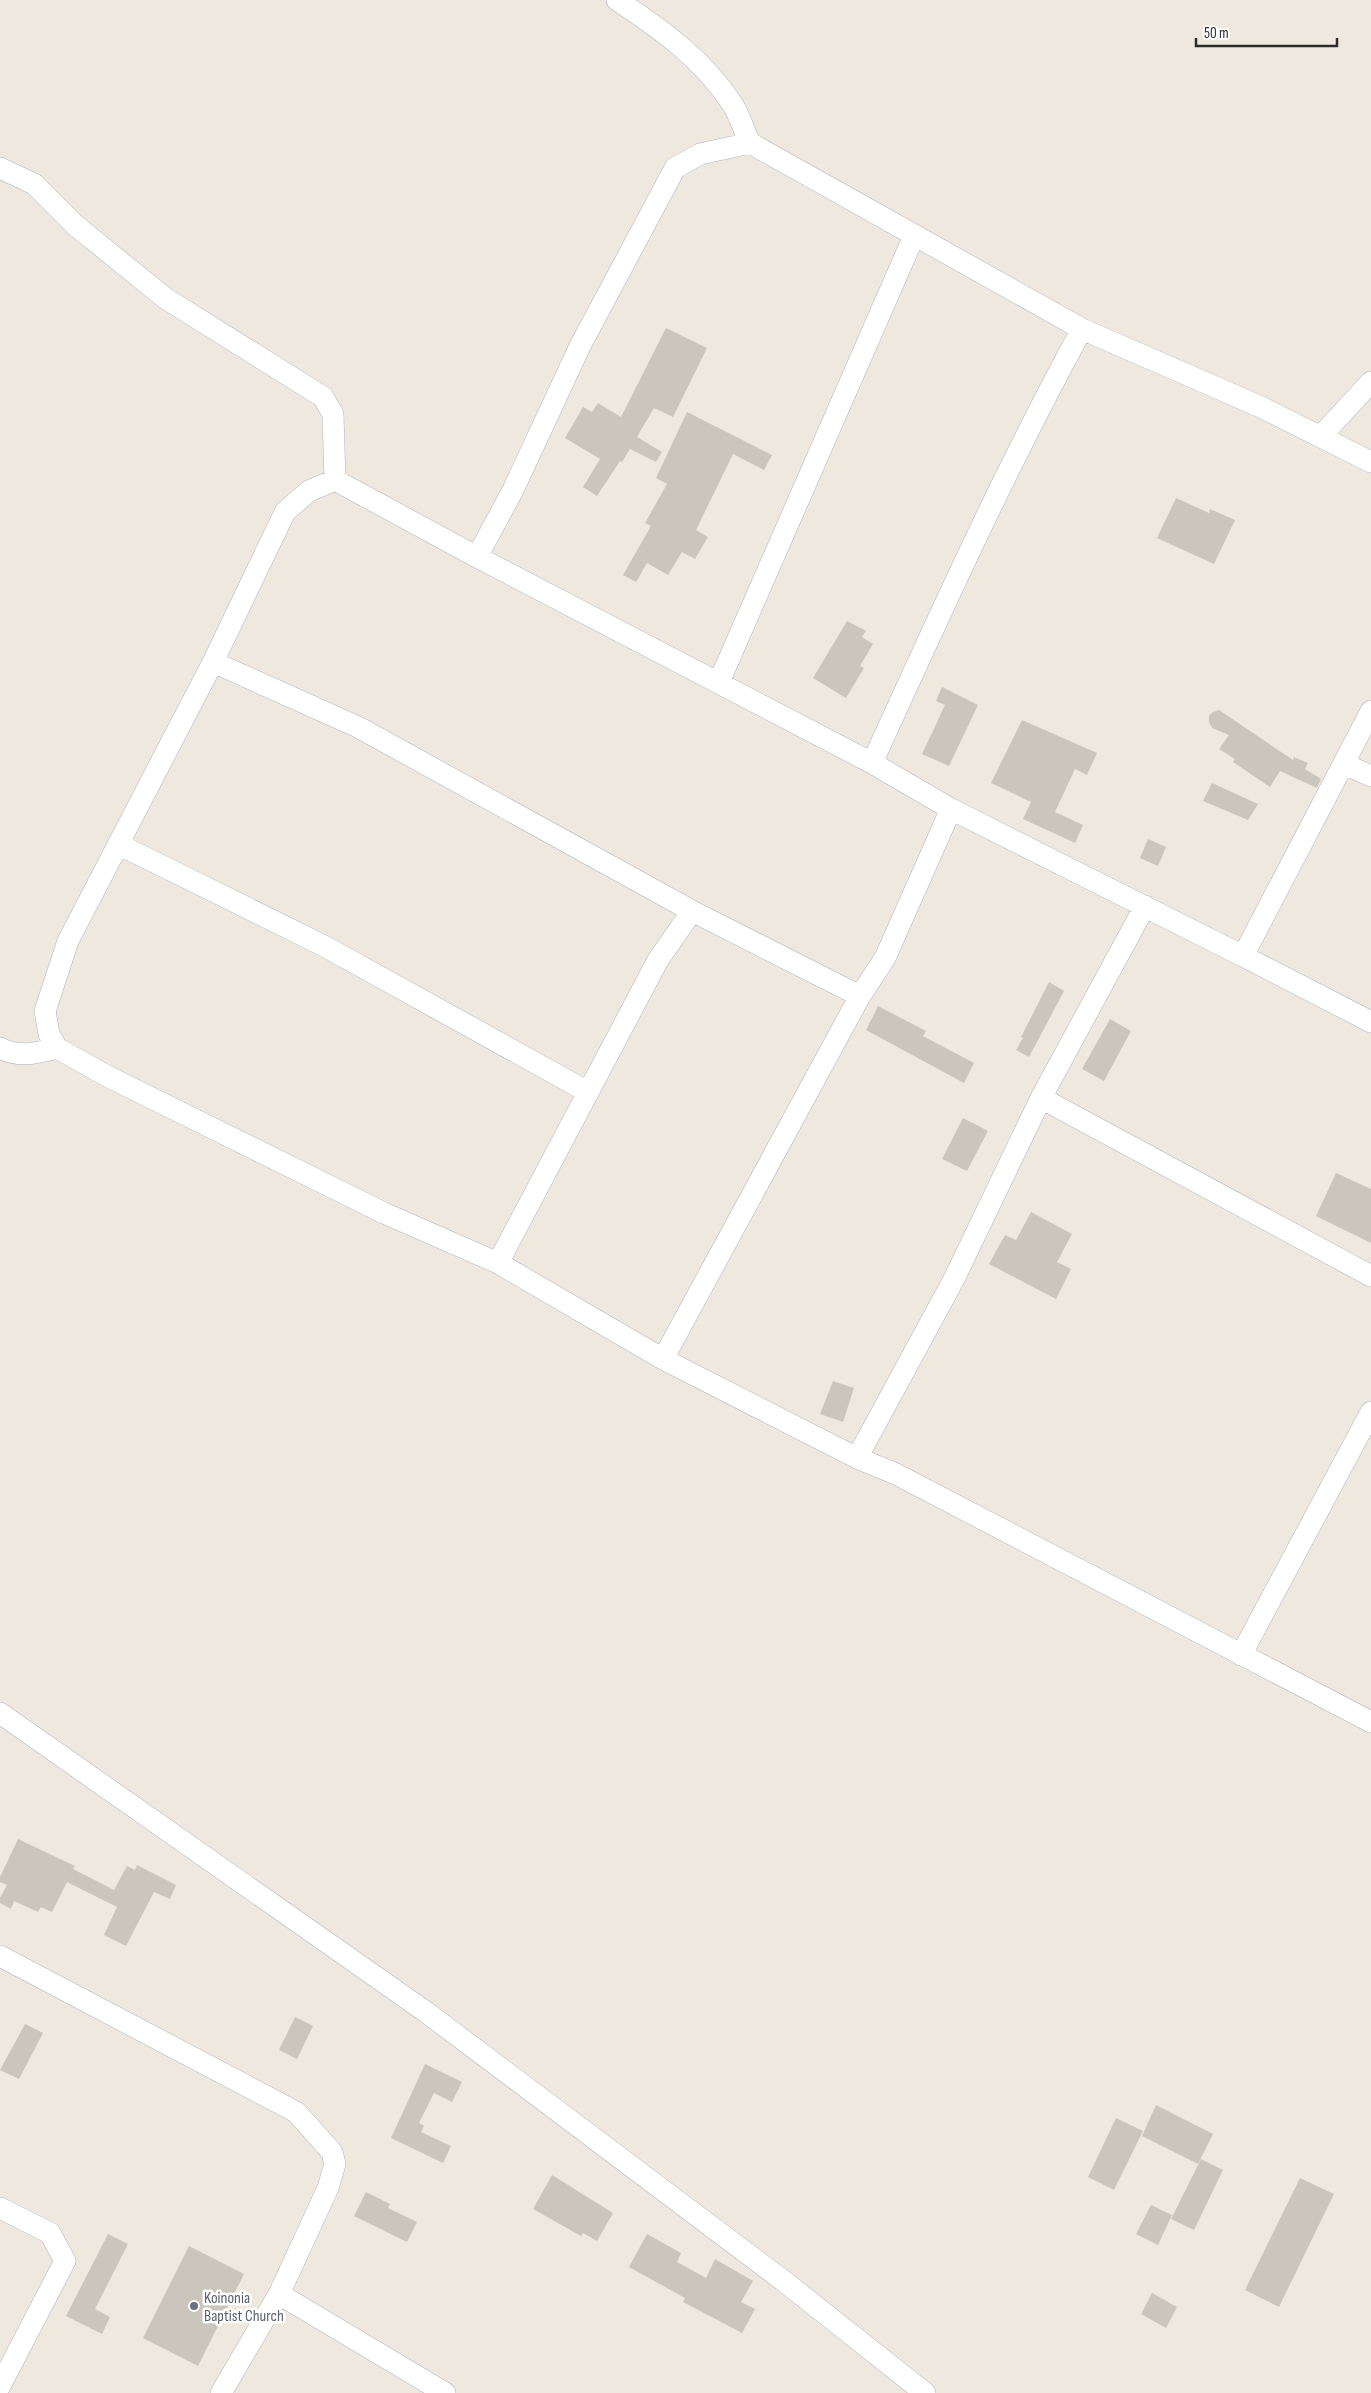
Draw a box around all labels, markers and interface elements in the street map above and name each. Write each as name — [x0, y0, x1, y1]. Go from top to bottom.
scale bar — [1196, 15, 1337, 47]
text: 50 m — [1204, 24, 1229, 43]
place label: Koinonia Baptist Church — [204, 2289, 284, 2326]
marker: Koinonia Baptist Church — [188, 2300, 200, 2312]

